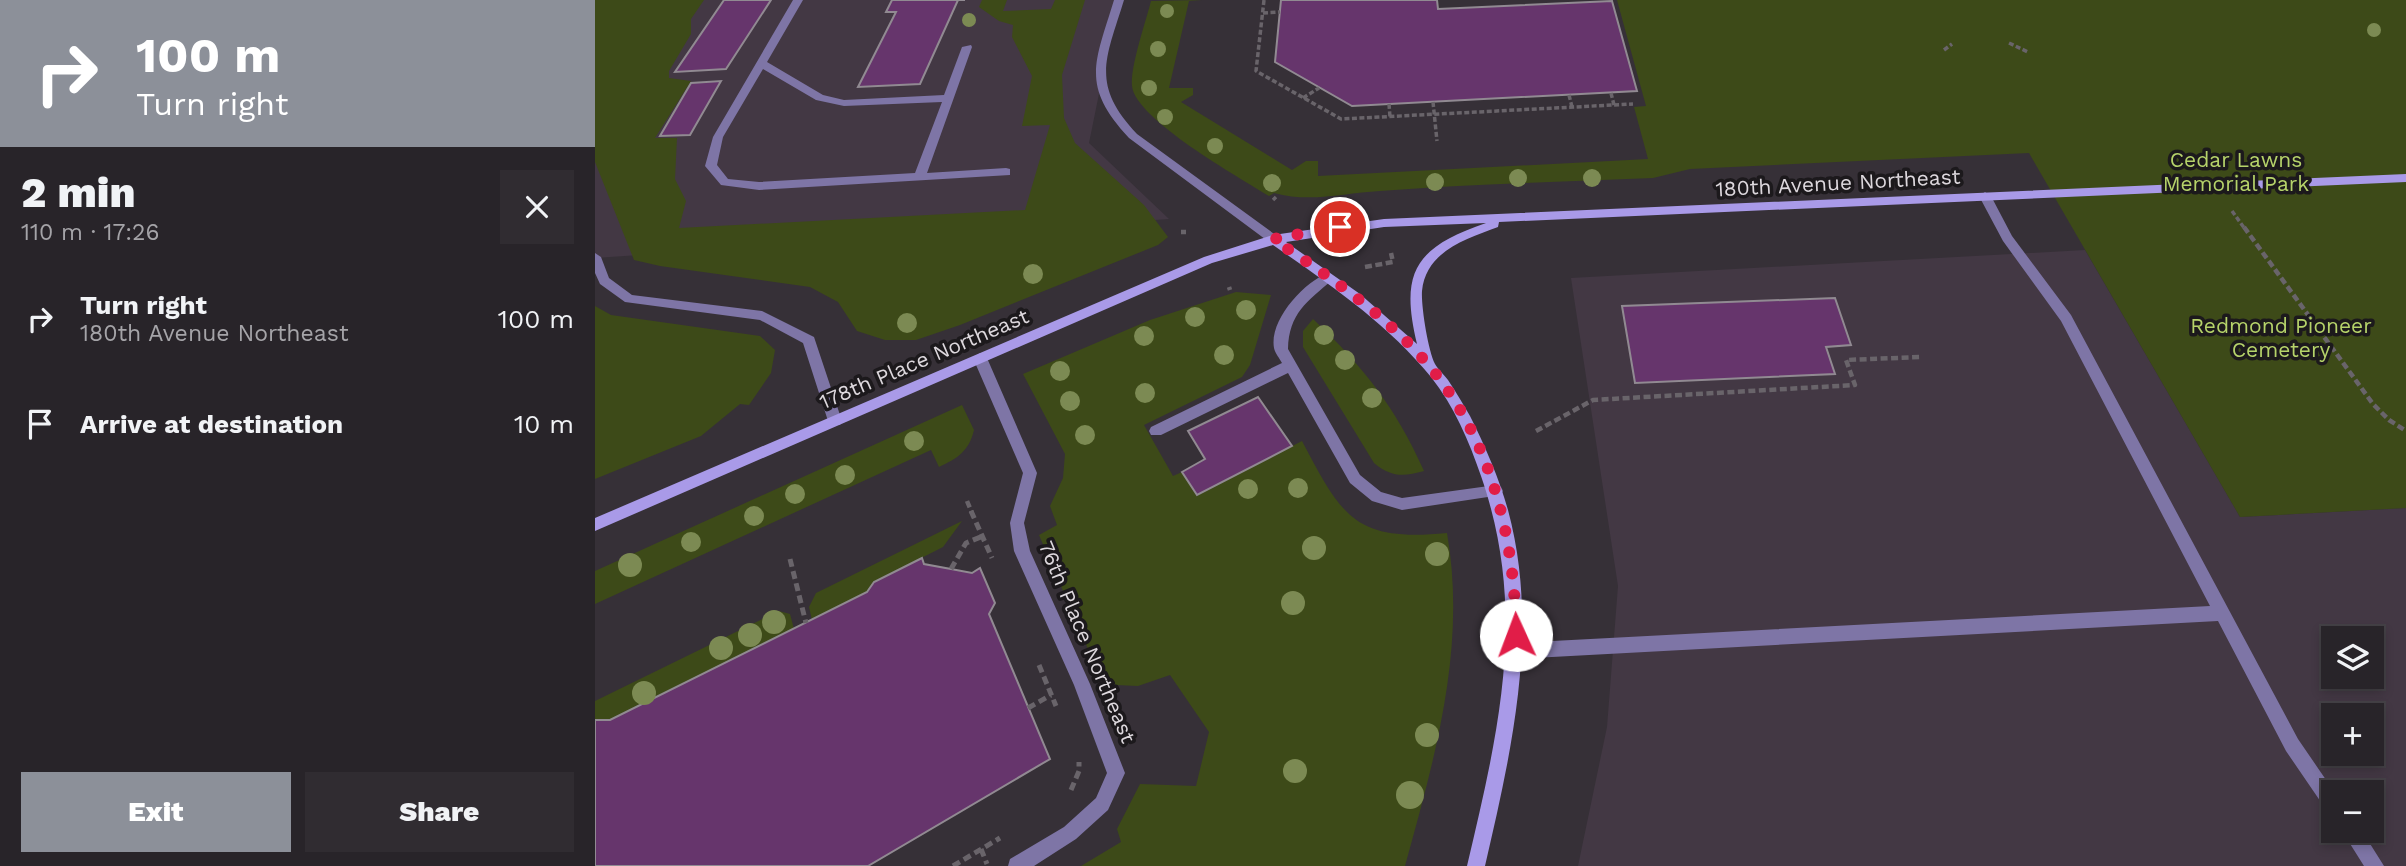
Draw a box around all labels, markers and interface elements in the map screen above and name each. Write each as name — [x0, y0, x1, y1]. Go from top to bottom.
text: 100 m — [136, 26, 280, 84]
icon: right — [21, 28, 112, 119]
text: Turn right — [136, 85, 288, 123]
park label: Cedar Lawns Memorial Park — [2163, 147, 2309, 196]
street label: 180th Avenue Northeast — [1715, 164, 1961, 201]
text: 2 min — [21, 168, 135, 217]
button: close — [500, 170, 574, 244]
pin — [1310, 197, 1370, 257]
icon: arrive — [1321, 208, 1359, 246]
text: 110 m · 17:26 — [21, 219, 160, 246]
text: Turn right — [80, 290, 207, 320]
icon: right — [21, 300, 59, 338]
street label: 178th Place Northeast — [815, 303, 1032, 414]
text: 100 m — [498, 304, 574, 334]
park label: Redmond Pioneer Cemetery — [2190, 313, 2372, 362]
text: 180th Avenue Northeast — [80, 320, 349, 347]
icon: arrive — [21, 405, 59, 443]
text: Arrive at destination — [80, 409, 343, 439]
text: 10 m — [514, 409, 574, 439]
street label: 76th Place Northeast — [1034, 537, 1141, 747]
position arrow — [1479, 598, 1553, 672]
map controls — [2321, 626, 2384, 843]
button: layers — [2321, 626, 2384, 689]
button: + — [2321, 703, 2384, 766]
button: Exit — [21, 772, 291, 852]
button: Share — [305, 772, 574, 852]
button: − — [2321, 780, 2384, 843]

